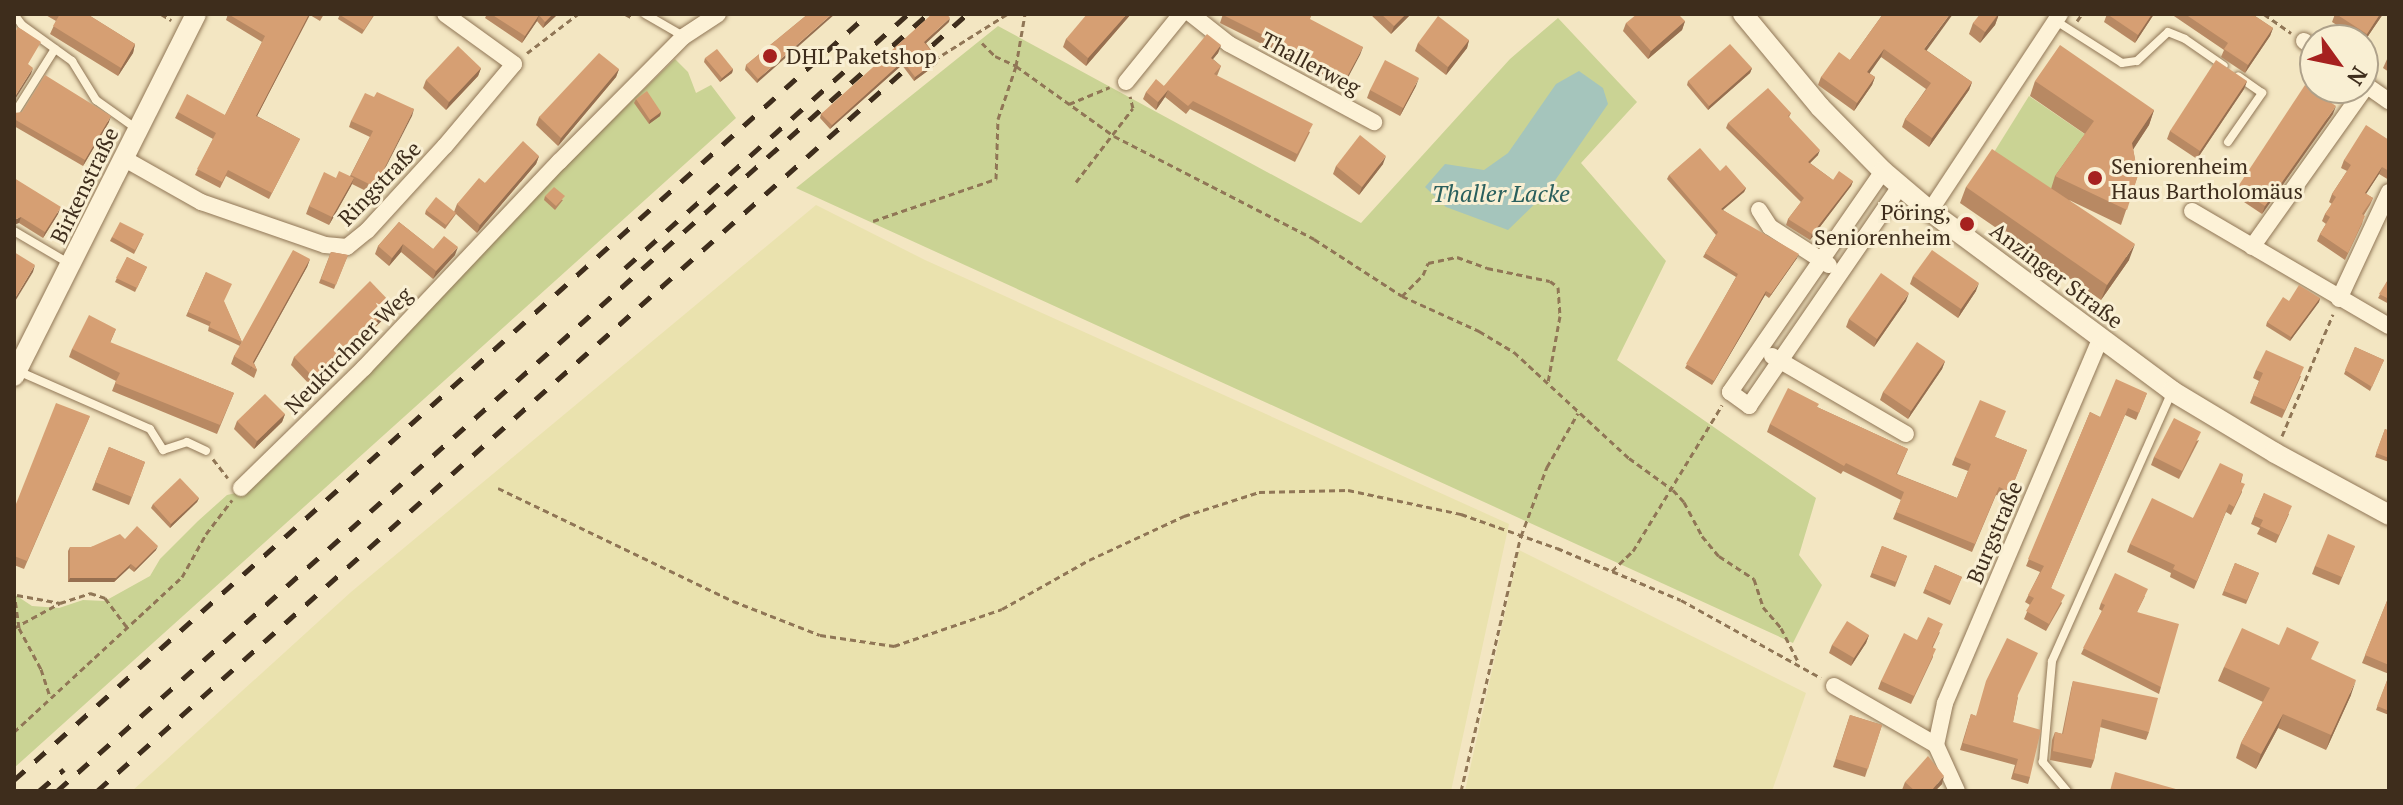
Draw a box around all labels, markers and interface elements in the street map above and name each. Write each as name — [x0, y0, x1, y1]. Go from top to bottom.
north arrow — [2299, 24, 2379, 104]
street label: Thallerweg — [1257, 26, 1365, 100]
place label: DHL Paketshop — [786, 43, 937, 69]
marker: DHL Paketshop — [761, 47, 779, 65]
text: N — [2341, 61, 2375, 91]
street label: Birkenstraße — [44, 123, 124, 247]
street label: Ringstraße — [332, 135, 426, 231]
place label: Seniorenheim Haus Bartholomäus — [2111, 152, 2303, 204]
marker: Seniorenheim Haus Bartholomäus — [2086, 169, 2104, 187]
water label: Thaller Lacke — [1432, 180, 1570, 208]
place label: Pöring, Seniorenheim — [1814, 198, 1951, 250]
marker: Pöring, Seniorenheim — [1958, 215, 1976, 233]
street label: Anzinger Straße — [1985, 216, 2129, 334]
street label: Neukirchner Weg — [279, 281, 417, 419]
street label: Burgstraße — [1961, 477, 2027, 587]

